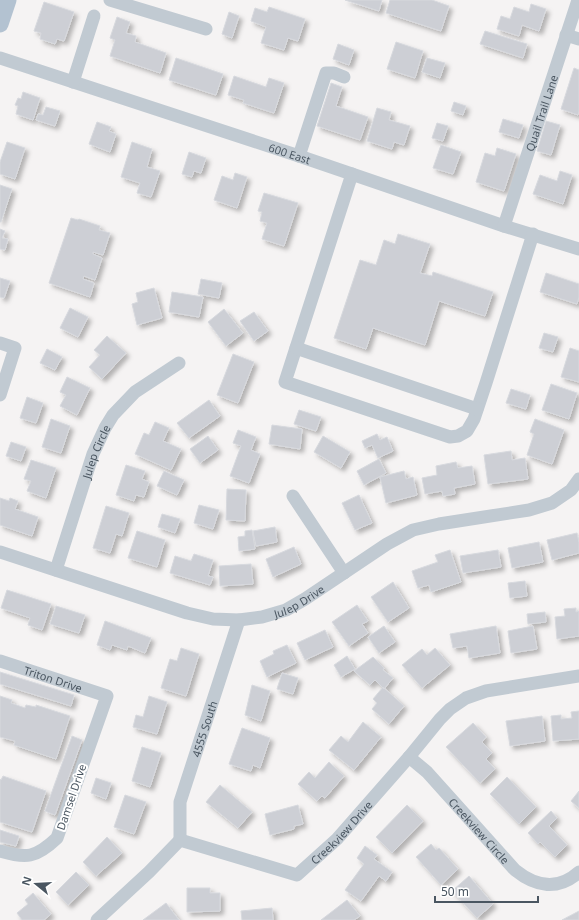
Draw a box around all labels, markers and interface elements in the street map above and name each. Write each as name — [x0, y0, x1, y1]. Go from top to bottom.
street label: Quail Trail Lane — [521, 73, 561, 153]
street label: 600 East — [267, 139, 313, 167]
street label: Julep Circle — [78, 422, 113, 481]
street label: Julep Drive — [271, 581, 327, 621]
street label: Triton Drive — [22, 662, 84, 695]
street label: 4555 South — [188, 699, 220, 759]
street label: Damsel Drive — [53, 762, 89, 832]
street label: Creekview Circle — [446, 794, 513, 867]
street label: Creekview Drive — [307, 797, 375, 867]
north arrow — [16, 864, 56, 904]
text: N — [17, 874, 35, 887]
scale bar — [435, 878, 538, 904]
text: 50 m — [441, 883, 469, 900]

